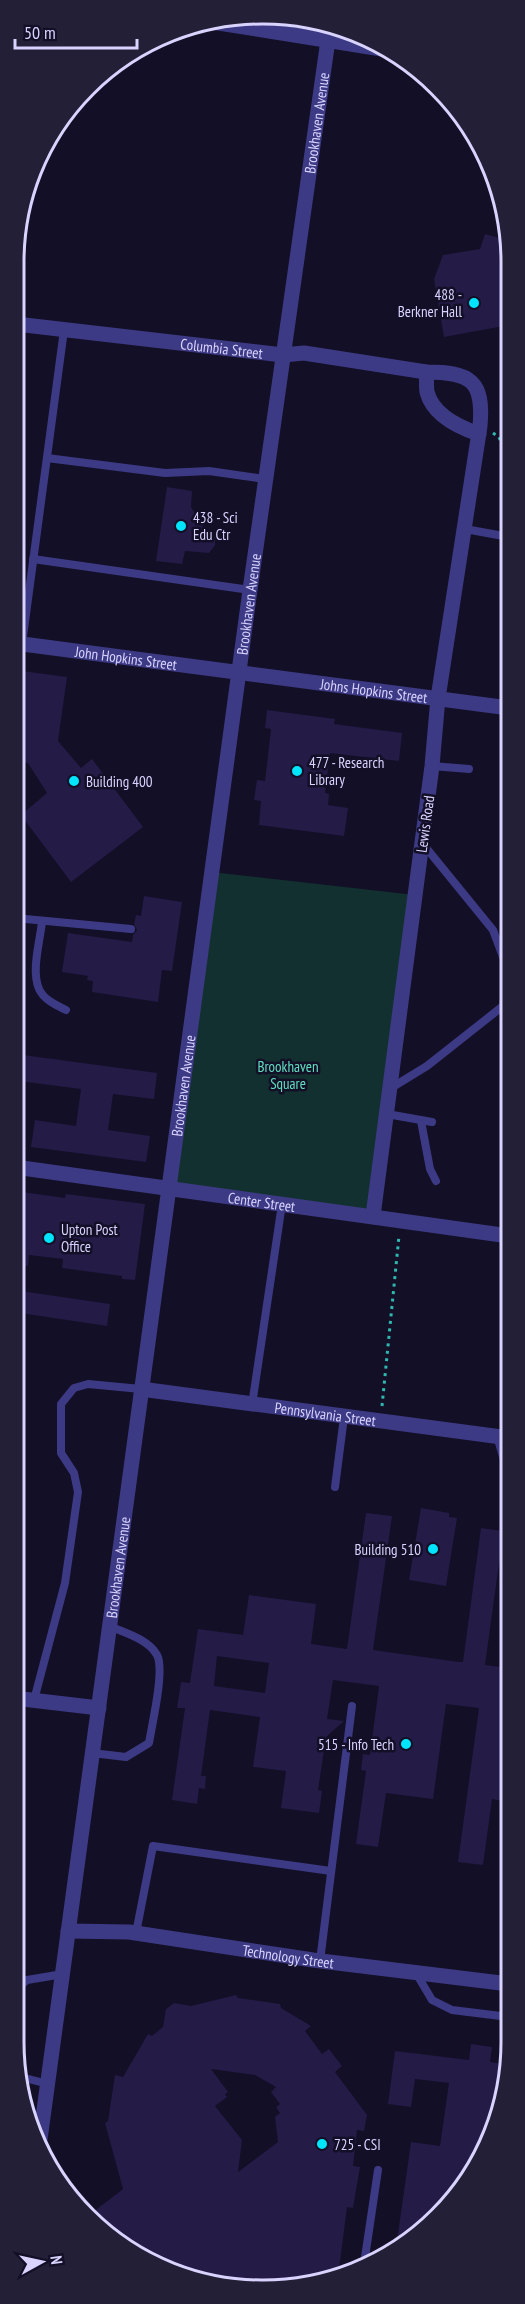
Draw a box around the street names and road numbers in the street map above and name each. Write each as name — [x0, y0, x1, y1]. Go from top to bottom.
street label: Brookhaven Avenue — [300, 71, 333, 175]
street label: Columbia Street — [179, 334, 264, 362]
street label: Brookhaven Avenue — [232, 552, 265, 656]
street label: John Hopkins Street — [73, 641, 178, 674]
street label: Johns Hopkins Street — [318, 674, 429, 707]
street label: Lewis Road — [412, 794, 438, 854]
street label: Brookhaven Avenue — [167, 1034, 199, 1138]
street label: Center Street — [227, 1187, 297, 1216]
street label: Pennsylvania Street — [274, 1397, 377, 1430]
street label: Brookhaven Avenue — [101, 1515, 134, 1619]
street label: Technology Street — [241, 1940, 335, 1972]

